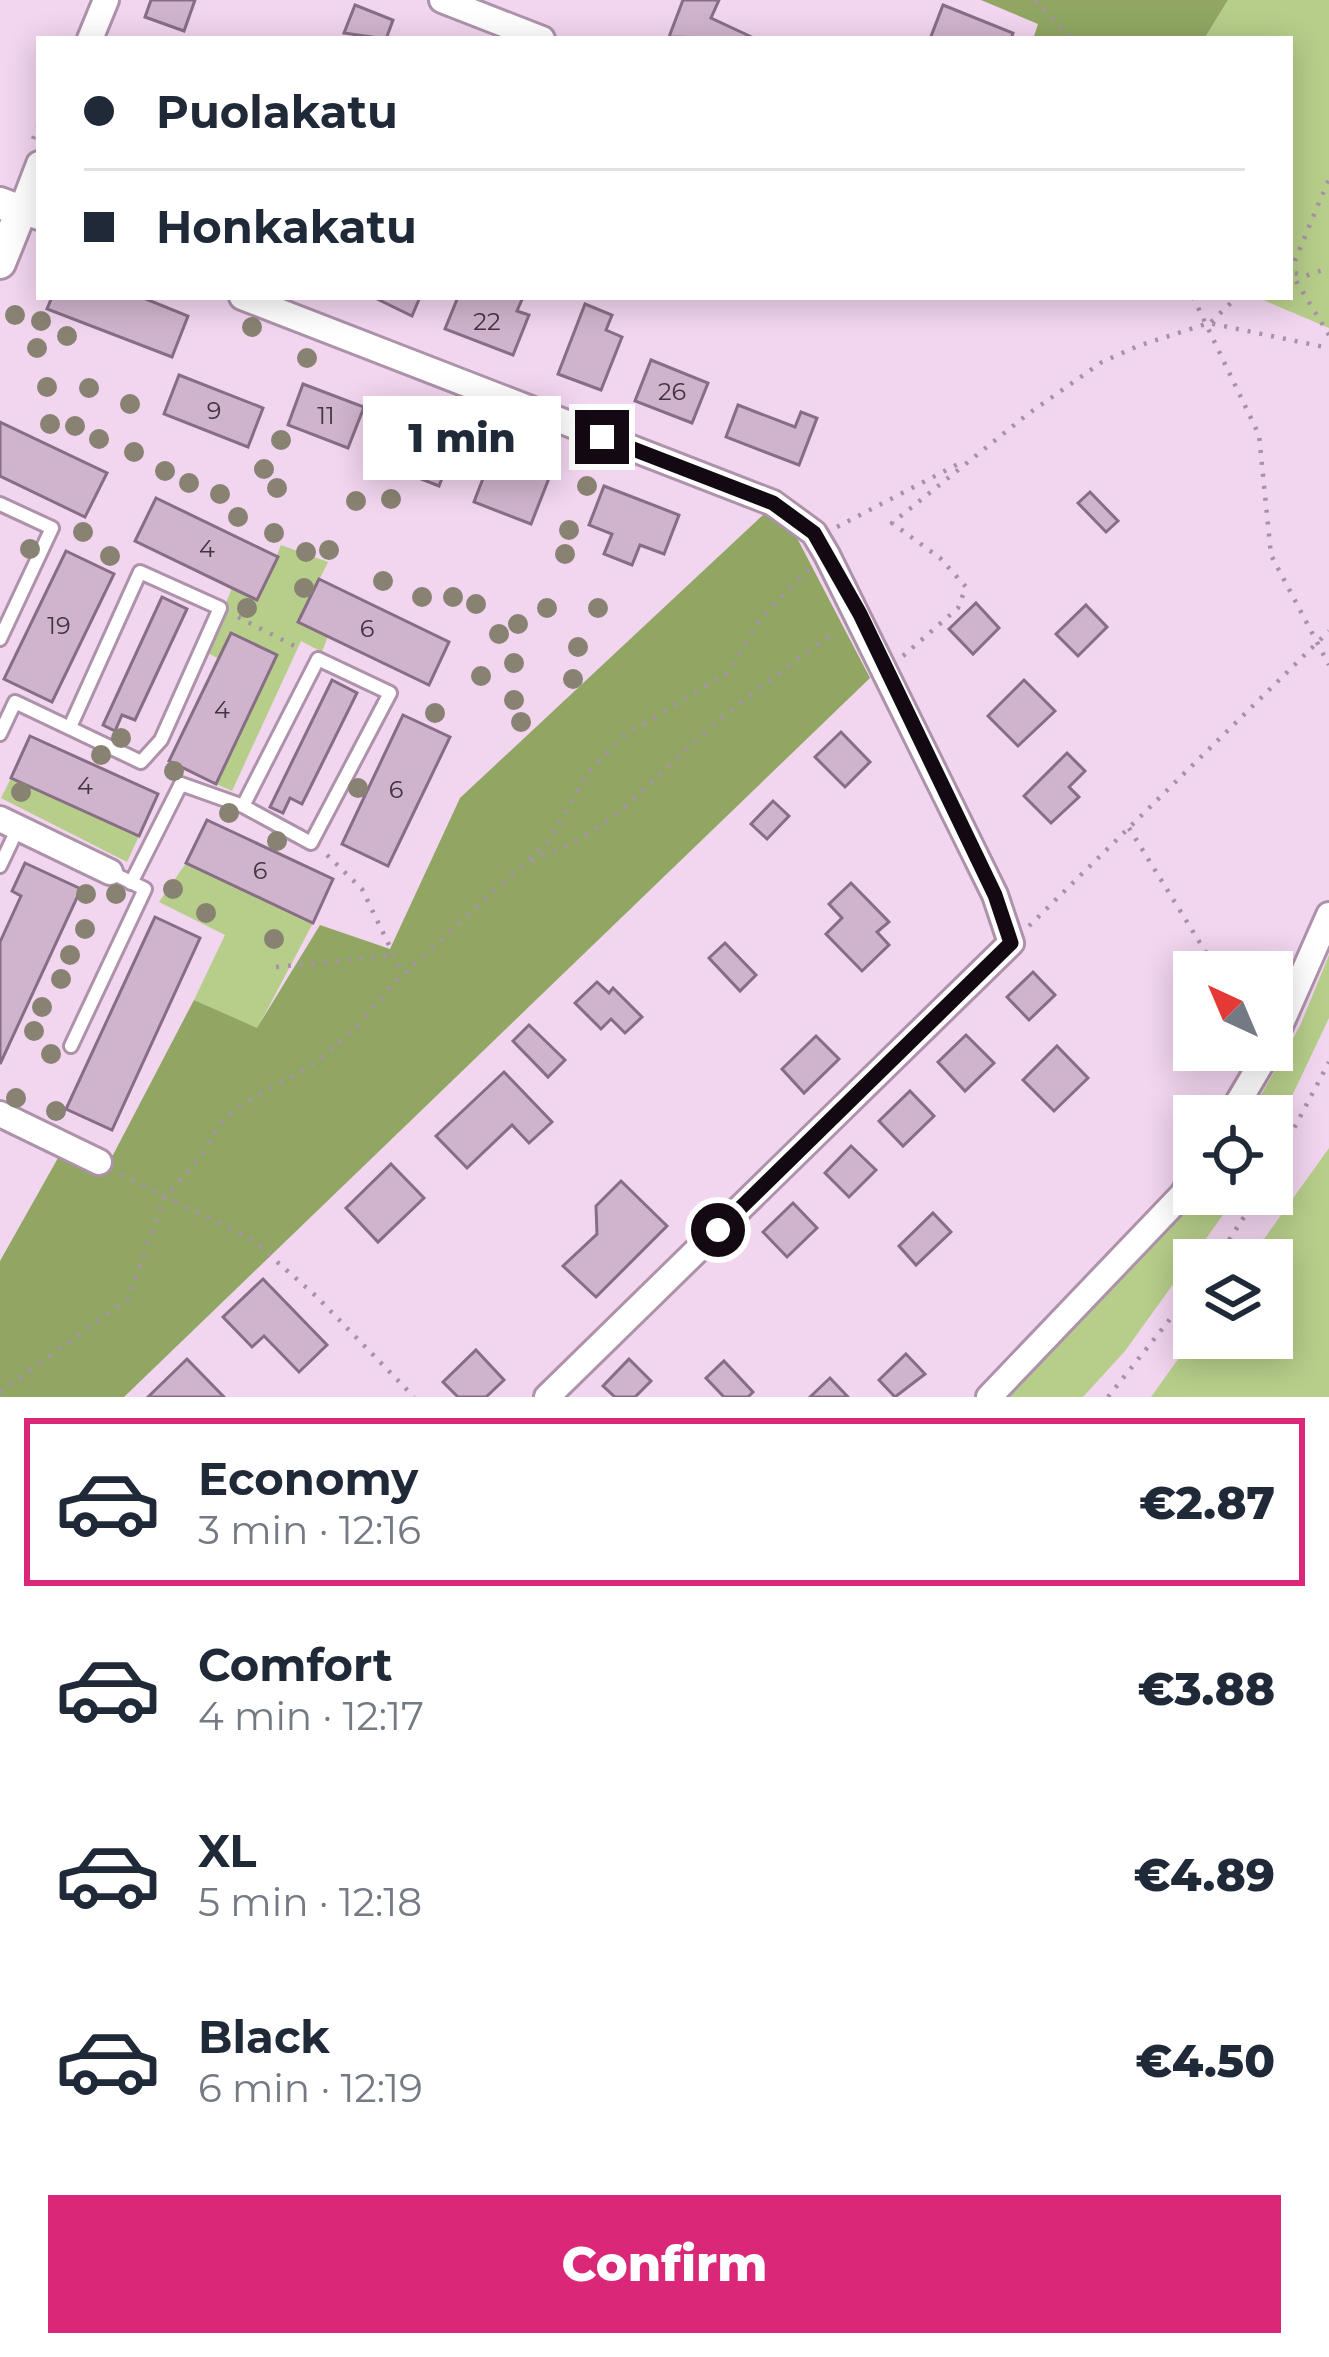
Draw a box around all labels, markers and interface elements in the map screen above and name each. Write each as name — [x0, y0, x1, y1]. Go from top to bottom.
text: Puolakatu — [156, 84, 398, 139]
text: Honkakatu — [156, 199, 417, 254]
house number: 22 — [473, 307, 501, 336]
house number: 26 — [658, 377, 686, 406]
callout: 1 min — [362, 395, 560, 479]
house number: 9 — [207, 396, 221, 425]
house number: 11 — [317, 401, 335, 430]
route end — [575, 410, 629, 464]
text: 1 min — [408, 414, 516, 462]
house number: 4 — [199, 534, 215, 563]
house number: 19 — [47, 611, 71, 640]
house number: 6 — [360, 614, 374, 643]
house number: 4 — [214, 695, 230, 724]
house number: 4 — [77, 771, 93, 800]
house number: 6 — [389, 775, 403, 804]
house number: 6 — [253, 856, 267, 885]
north arrow — [1173, 951, 1293, 1071]
map controls — [1173, 951, 1293, 1359]
button: locate — [1173, 1095, 1293, 1215]
route start — [691, 1203, 745, 1257]
button: layers — [1173, 1239, 1293, 1359]
icon: car — [54, 1448, 162, 1556]
text: Economy — [198, 1451, 418, 1506]
text: €2.87 — [1139, 1475, 1275, 1530]
text: 3 min · 12:16 — [198, 1506, 421, 1554]
icon: car — [54, 1634, 162, 1742]
text: Comfort — [198, 1637, 393, 1692]
text: €3.88 — [1138, 1661, 1275, 1716]
text: 4 min · 12:17 — [198, 1692, 424, 1740]
icon: car — [54, 1820, 162, 1928]
text: XL — [198, 1823, 256, 1878]
text: €4.89 — [1134, 1847, 1275, 1902]
text: 5 min · 12:18 — [198, 1878, 422, 1926]
icon: car — [54, 2006, 162, 2114]
text: Black — [198, 2009, 330, 2064]
text: €4.50 — [1135, 2033, 1275, 2088]
text: 6 min · 12:19 — [198, 2064, 423, 2112]
button: Confirm — [48, 2195, 1281, 2333]

